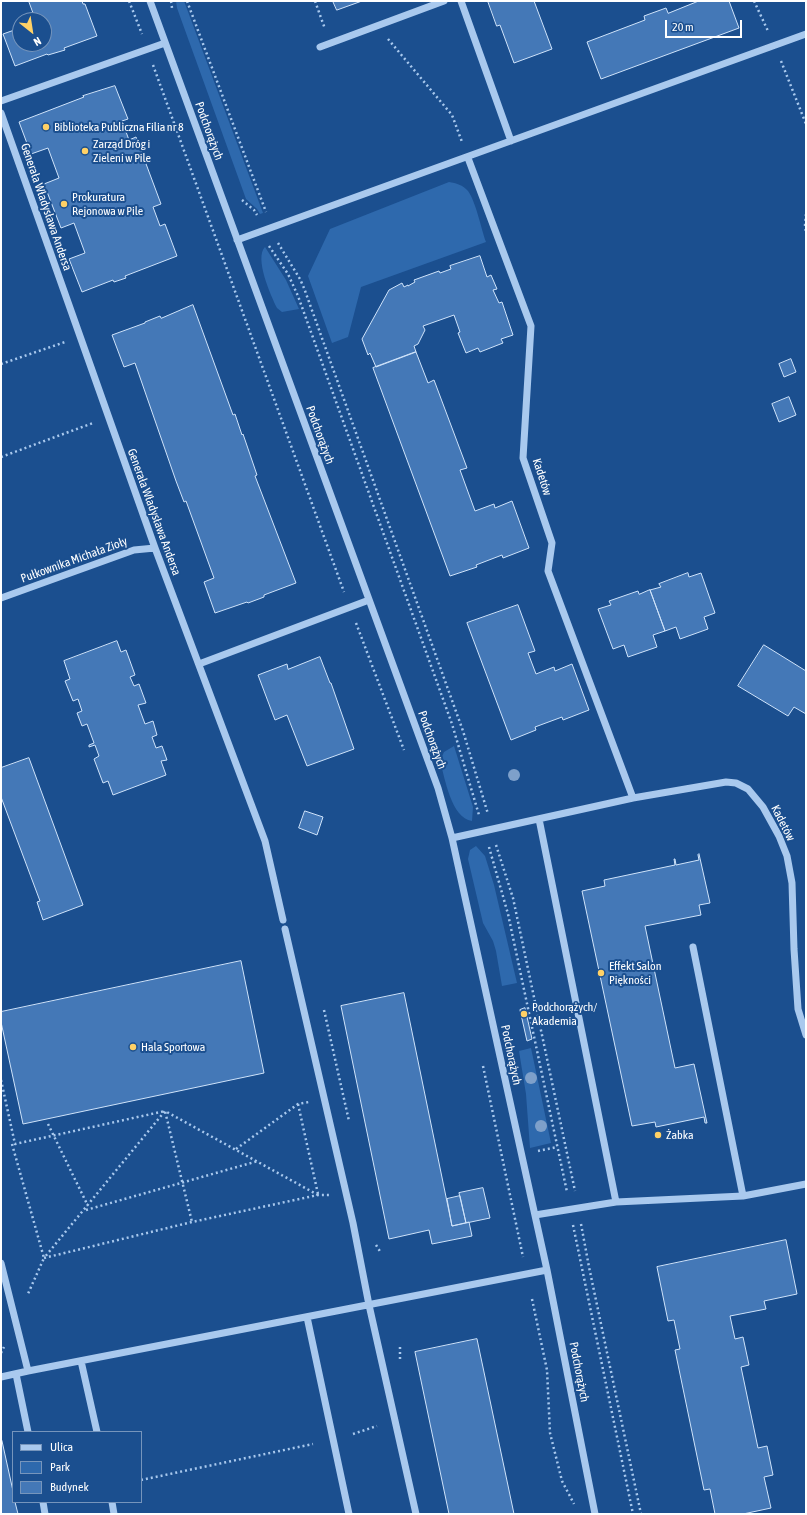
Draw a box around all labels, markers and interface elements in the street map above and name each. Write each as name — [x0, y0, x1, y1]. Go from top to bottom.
north arrow — [12, 12, 52, 52]
scale bar — [667, 12, 744, 38]
text: 20 m — [672, 20, 694, 34]
text: N — [32, 35, 43, 48]
street label: Podchorążych — [192, 100, 226, 162]
place label: Biblioteka Publiczna Filia nr 8 — [54, 120, 184, 134]
marker: Biblioteka Publiczna Filia nr 8 — [41, 122, 51, 132]
place label: Zarząd Dróg i Zieleni w Pile — [93, 137, 151, 165]
street label: Generała Władysława Andersa — [17, 141, 75, 273]
marker: Zarząd Dróg i Zieleni w Pile — [80, 146, 90, 156]
place label: Prokuratura Rejonowa w Pile — [72, 190, 143, 218]
marker: Prokuratura Rejonowa w Pile — [59, 199, 69, 209]
street label: Podchorążych — [303, 404, 337, 466]
street label: Generała Władysława Andersa — [124, 447, 184, 577]
street label: Kadetów — [529, 457, 555, 497]
street label: Pułkownika Michała Zioły — [19, 534, 129, 586]
street label: Podchorążych — [415, 709, 449, 771]
street label: Kadetów — [768, 803, 798, 843]
place label: Effekt Salon Piękności — [609, 959, 662, 987]
marker: Effekt Salon Piękności — [596, 968, 606, 978]
place label: Podchorążych/ Akademia — [532, 1000, 597, 1028]
marker: Podchorążych/ Akademia — [519, 1009, 529, 1019]
street label: Podchorążych — [498, 1024, 524, 1086]
place label: Hala Sportowa — [141, 1040, 205, 1054]
marker: Hala Sportowa — [128, 1042, 138, 1052]
place label: Żabka — [666, 1128, 694, 1142]
marker: Żabka — [653, 1130, 663, 1140]
street label: Podchorążych — [566, 1341, 592, 1403]
legend — [12, 1431, 142, 1503]
text: Ulica — [50, 1440, 73, 1454]
text: Park — [50, 1460, 70, 1474]
text: Budynek — [50, 1480, 89, 1494]

